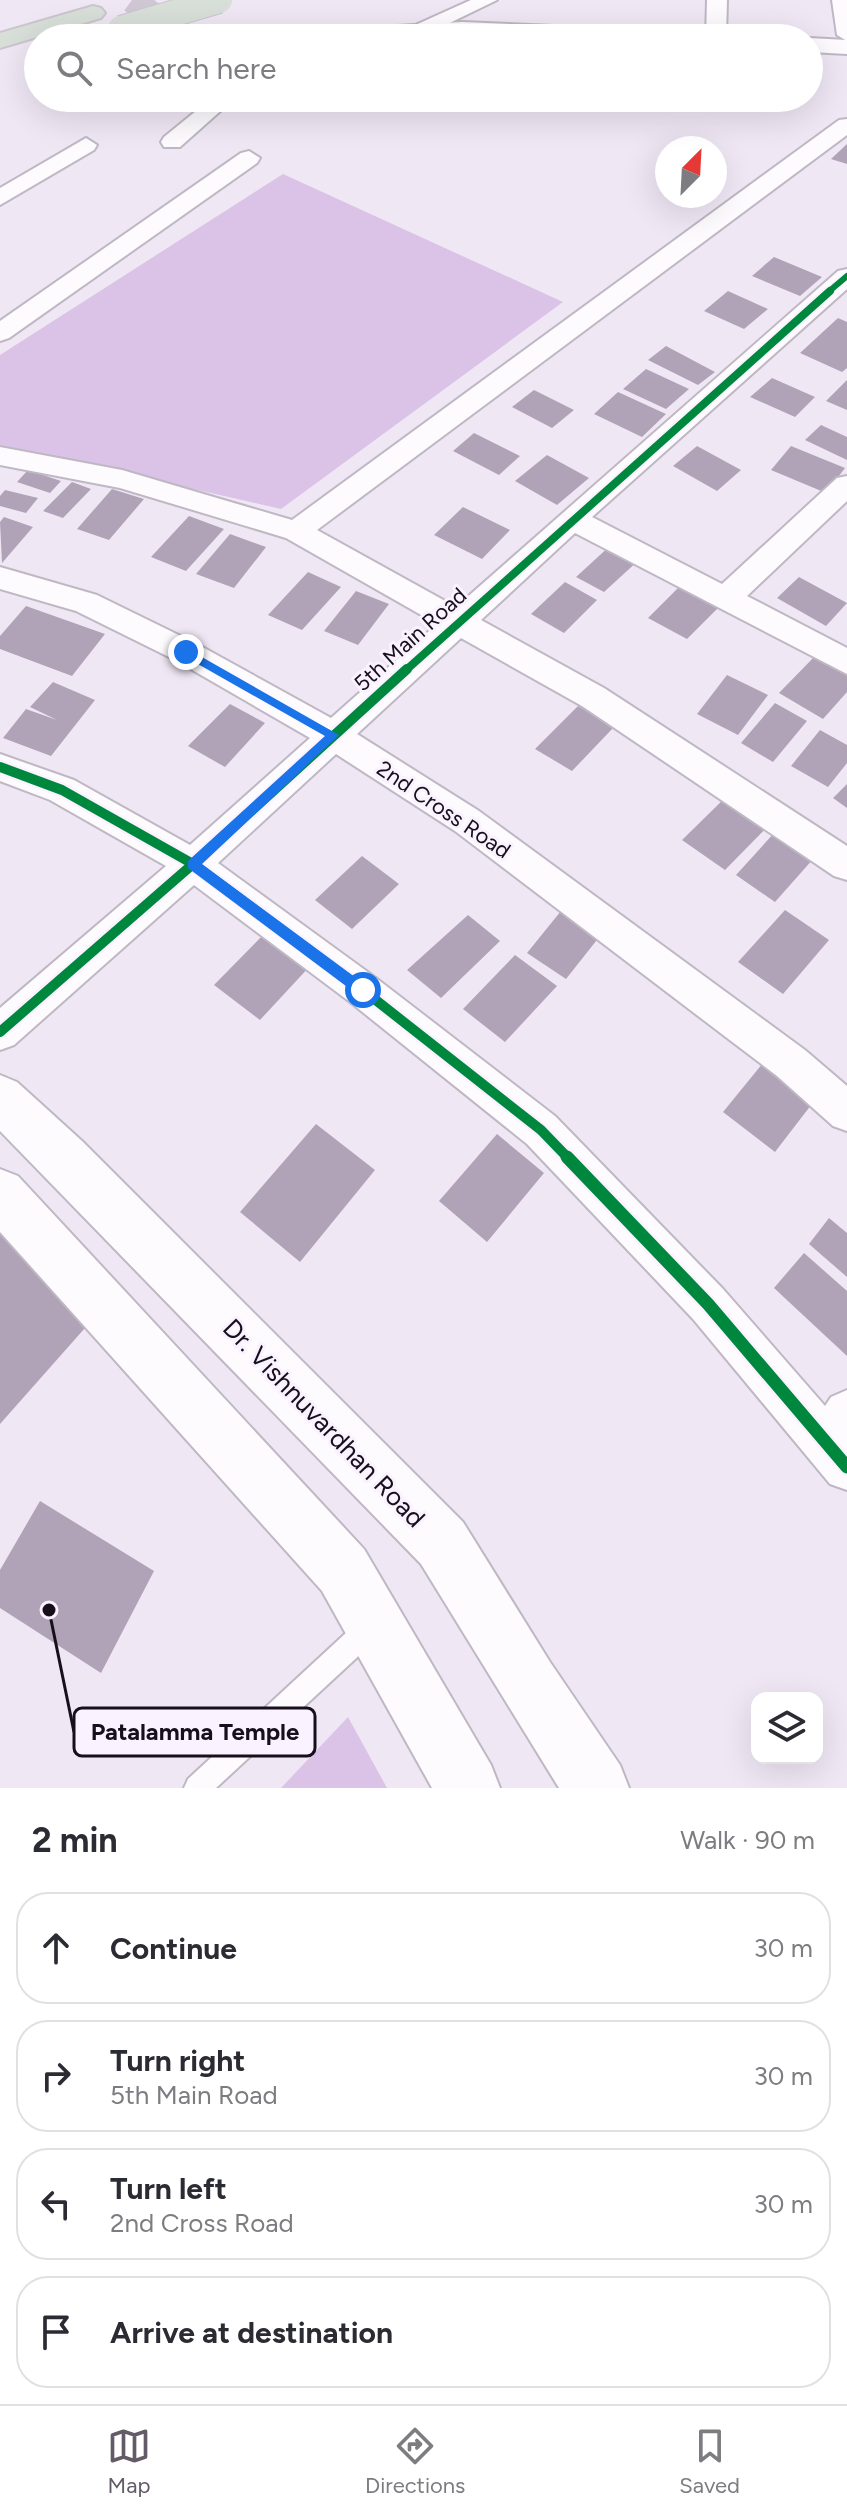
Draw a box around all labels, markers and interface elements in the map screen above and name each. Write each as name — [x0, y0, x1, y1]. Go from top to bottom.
search box — [24, 24, 823, 112]
icon: search — [52, 46, 96, 90]
text: Search here — [116, 50, 276, 87]
north arrow — [655, 136, 727, 208]
street label: 5th Main Road — [349, 582, 472, 697]
route end — [168, 634, 204, 670]
street label: 2nd Cross Road — [372, 755, 516, 864]
route start — [345, 972, 381, 1008]
street label: Dr. Vishnuvardhan Road — [216, 1312, 432, 1534]
map controls — [751, 1692, 823, 1764]
button: layers — [751, 1692, 823, 1764]
callout: Patalamma Temple — [74, 1708, 315, 1756]
text: Patalamma Temple — [91, 1717, 299, 1746]
text: 2 min — [32, 1820, 118, 1861]
text: Walk · 90 m — [680, 1824, 815, 1856]
icon: ahead — [34, 1926, 78, 1970]
text: Continue — [110, 1930, 237, 1967]
text: 30 m — [754, 1932, 813, 1964]
text: Turn right — [110, 2042, 245, 2079]
icon: right — [34, 2054, 78, 2098]
text: 30 m — [754, 2060, 813, 2092]
text: 5th Main Road — [110, 2079, 278, 2111]
text: Turn left — [110, 2170, 227, 2207]
icon: left — [34, 2182, 78, 2226]
text: 30 m — [754, 2188, 813, 2220]
text: 2nd Cross Road — [110, 2207, 294, 2239]
icon: arrive — [34, 2310, 78, 2354]
text: Arrive at destination — [110, 2314, 393, 2351]
tab: Map — [107, 2424, 151, 2499]
tab: Directions — [365, 2424, 465, 2499]
tab: Saved — [679, 2424, 740, 2499]

